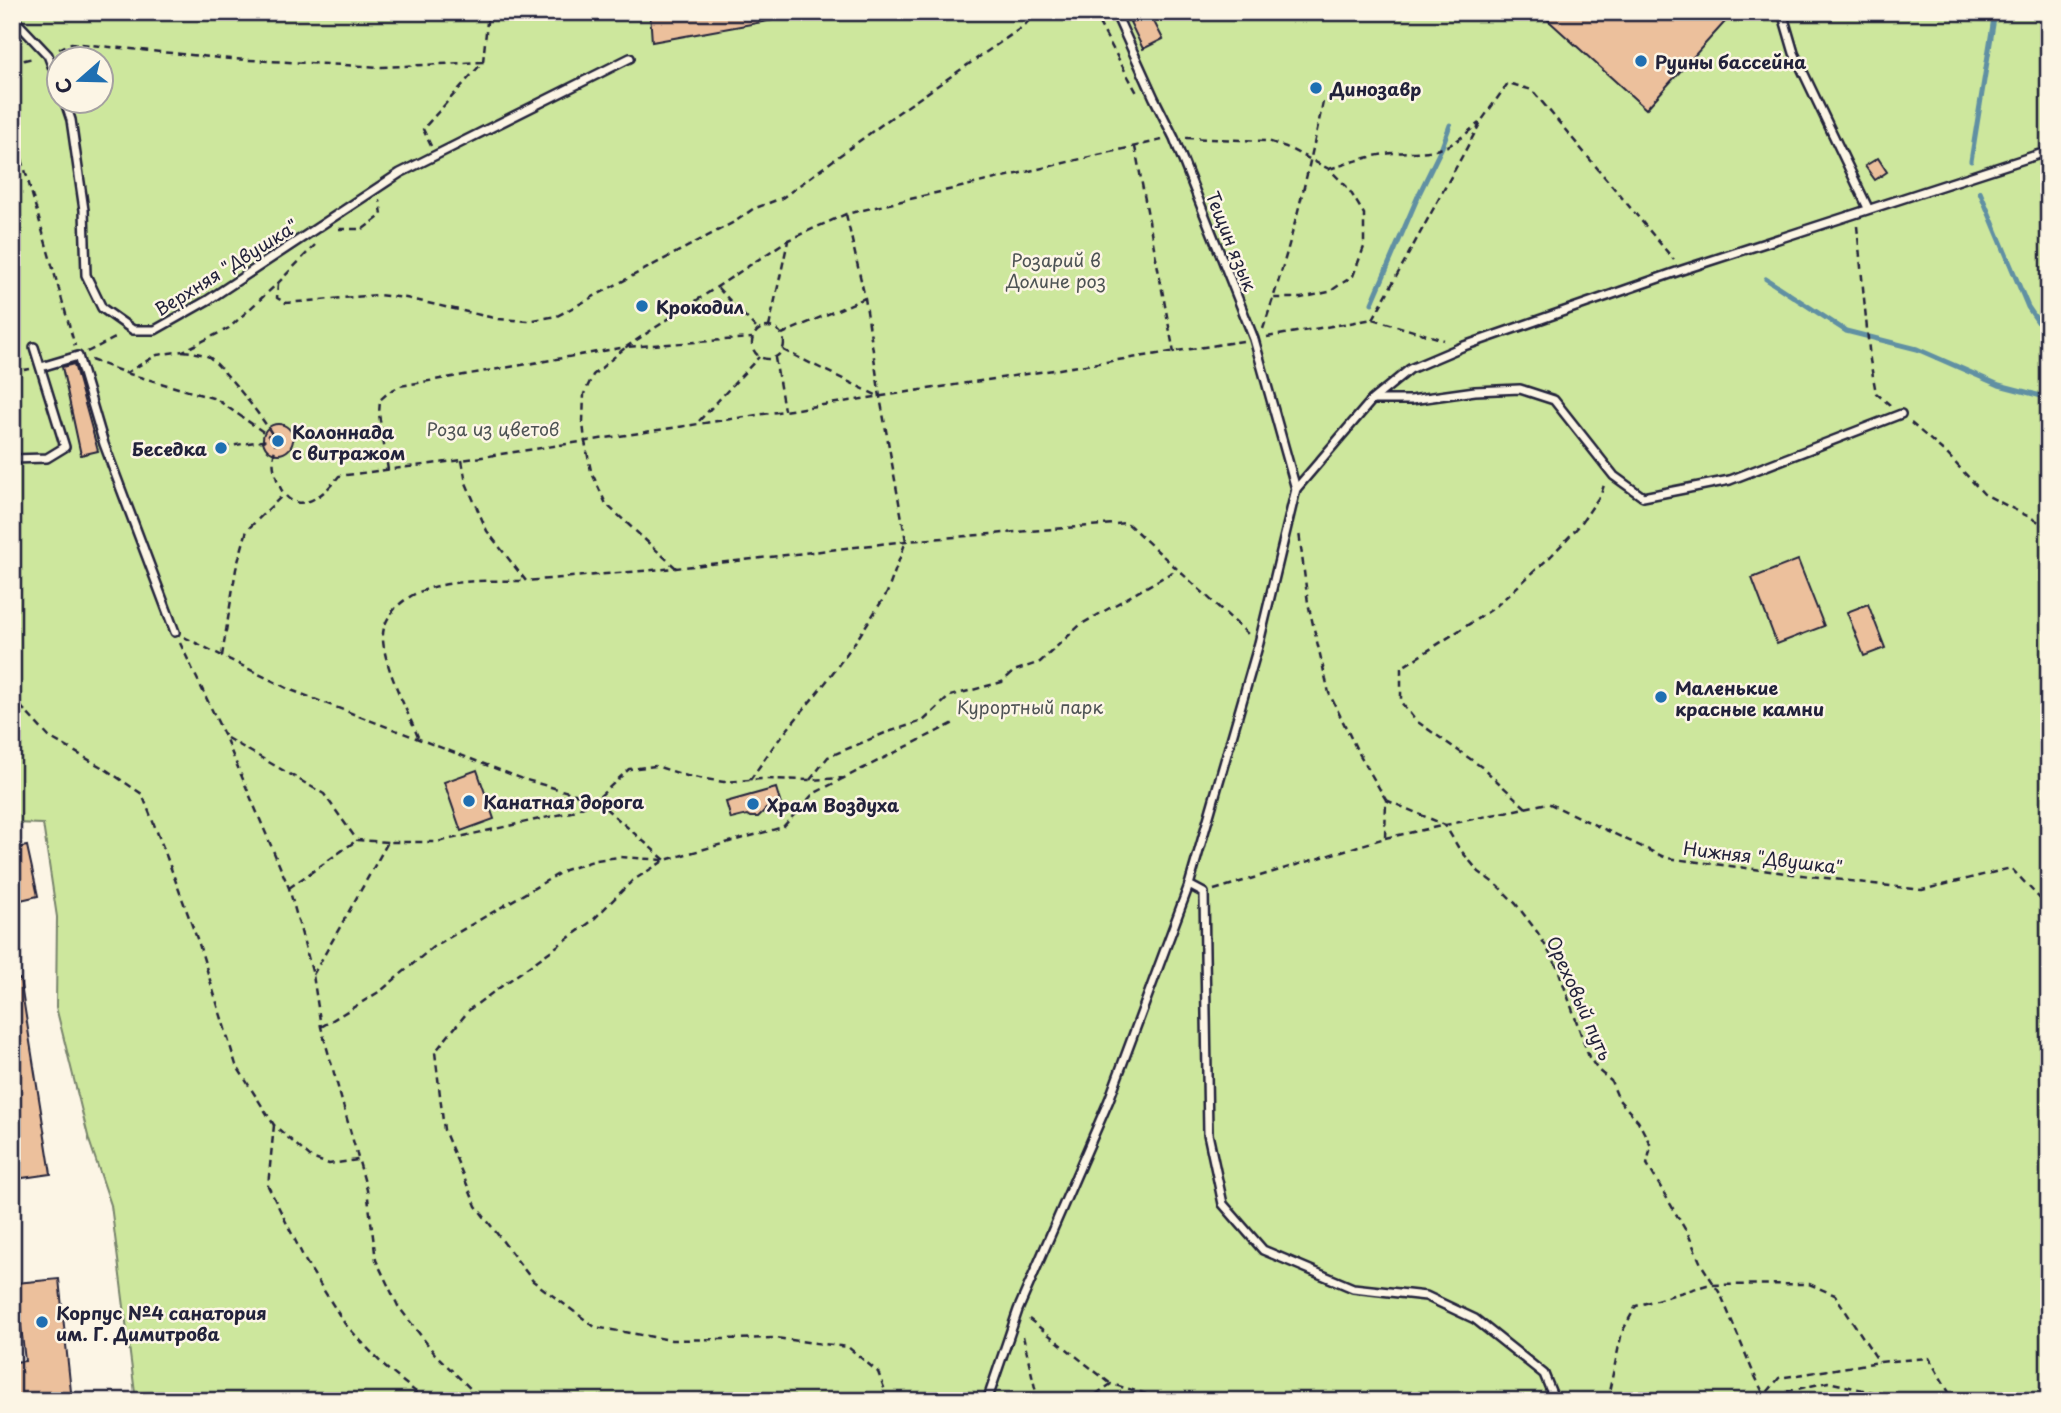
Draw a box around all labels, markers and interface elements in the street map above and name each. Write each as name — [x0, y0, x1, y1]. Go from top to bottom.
north arrow — [46, 46, 116, 116]
place label: Руины бассейна — [1655, 48, 1807, 75]
marker: Руины бассейна — [1633, 53, 1649, 69]
text: С — [47, 75, 79, 98]
place label: Динозавр — [1329, 75, 1421, 102]
marker: Динозавр — [1308, 80, 1324, 96]
street label: Тещин язык — [1200, 187, 1264, 295]
street label: Верхняя "Двушка" — [149, 212, 303, 322]
park label: Розарий в Долине роз — [1005, 246, 1106, 294]
place label: Крокодил — [656, 293, 744, 320]
marker: Крокодил — [634, 298, 650, 314]
park label: Роза из цветов — [427, 415, 559, 442]
place label: Колоннада с витражом — [292, 418, 405, 466]
marker: Колоннада с витражом — [270, 433, 286, 449]
place label: Беседка — [132, 435, 207, 462]
marker: Беседка — [213, 440, 229, 456]
place label: Маленькие красные камни — [1675, 674, 1824, 722]
marker: Маленькие красные камни — [1653, 689, 1669, 705]
park label: Курортный парк — [957, 693, 1103, 720]
place label: Канатная дорога — [483, 788, 644, 815]
place label: Храм Воздуха — [767, 791, 900, 818]
marker: Канатная дорога — [461, 793, 477, 809]
marker: Храм Воздуха — [745, 796, 761, 812]
street label: Нижняя "Двушка" — [1682, 834, 1844, 880]
street label: Ореховый путь — [1540, 931, 1620, 1065]
place label: Корпус №4 санатория им. Г. Димитрова — [56, 1299, 267, 1347]
marker: Корпус №4 санатория им. Г. Димитрова — [34, 1314, 50, 1330]

